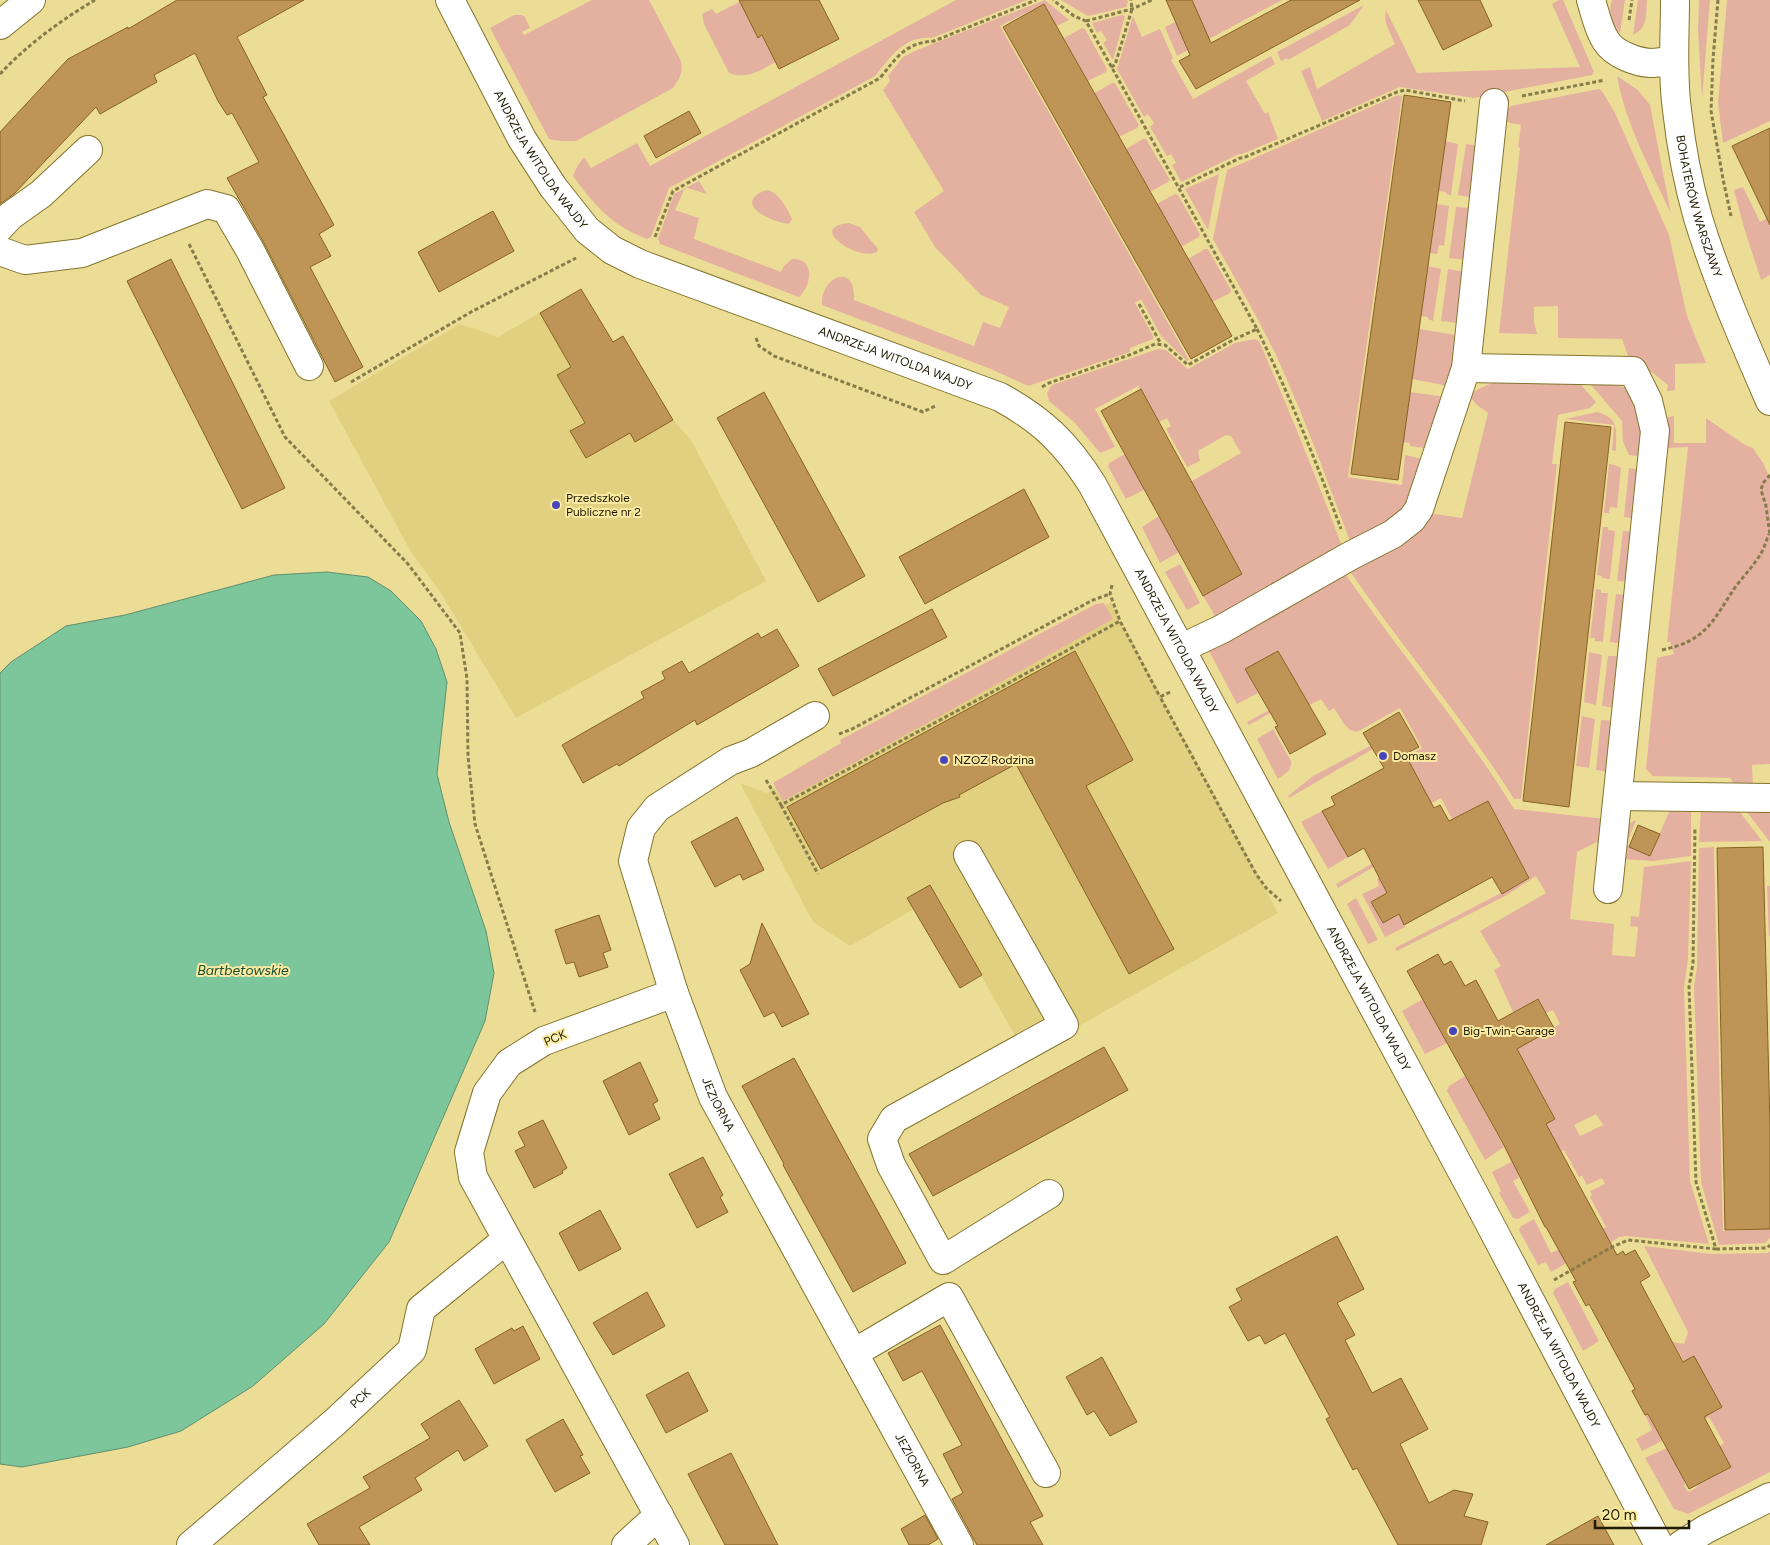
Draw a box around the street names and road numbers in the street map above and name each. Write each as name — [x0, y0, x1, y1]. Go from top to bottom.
street label: ANDRZEJA WITOLDA WAJDY — [491, 88, 591, 232]
street label: BOHATERÓW WARSZAWY — [1673, 134, 1725, 280]
street label: ANDRZEJA WITOLDA WAJDY — [817, 324, 975, 393]
street label: ANDRZEJA WITOLDA WAJDY — [1132, 566, 1221, 716]
street label: ANDRZEJA WITOLDA WAJDY — [1324, 924, 1414, 1074]
street label: PCK — [542, 1027, 569, 1049]
street label: JEZIORNA — [699, 1075, 738, 1134]
street label: ANDRZEJA WITOLDA WAJDY — [1515, 1280, 1603, 1431]
street label: PCK — [347, 1385, 374, 1411]
street label: JEZIORNA — [892, 1431, 932, 1489]

